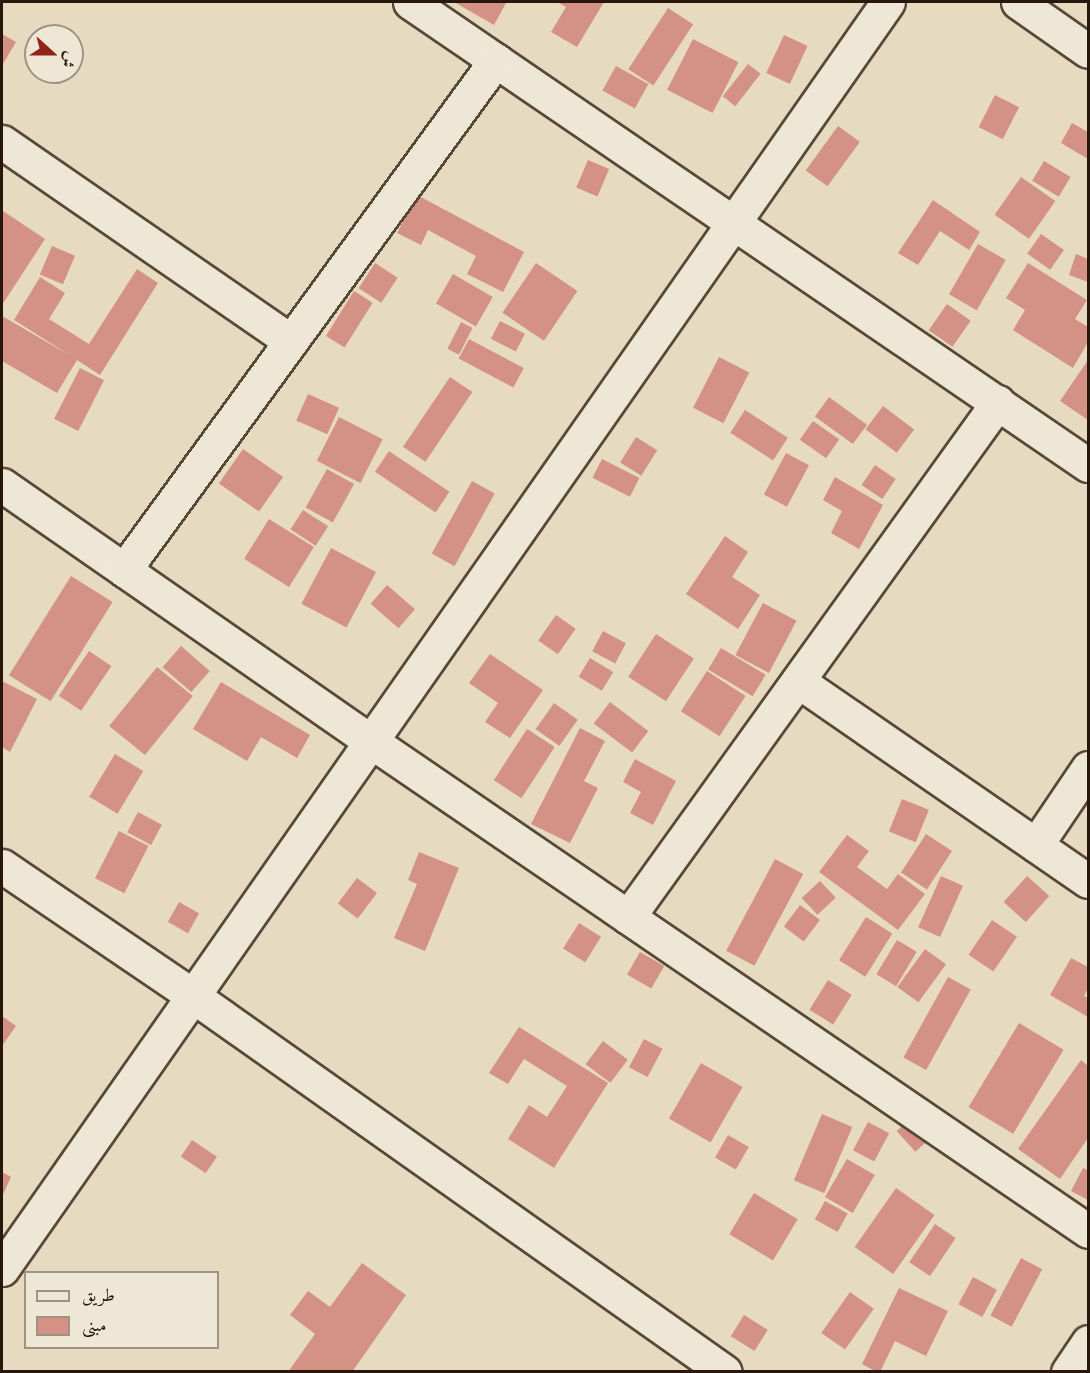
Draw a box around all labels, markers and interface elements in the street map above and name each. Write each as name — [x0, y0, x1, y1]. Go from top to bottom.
north arrow — [24, 24, 84, 84]
text: ش — [56, 48, 82, 71]
legend — [24, 1271, 219, 1349]
text: طريق — [82, 1283, 115, 1307]
text: مبنى — [82, 1313, 107, 1337]

